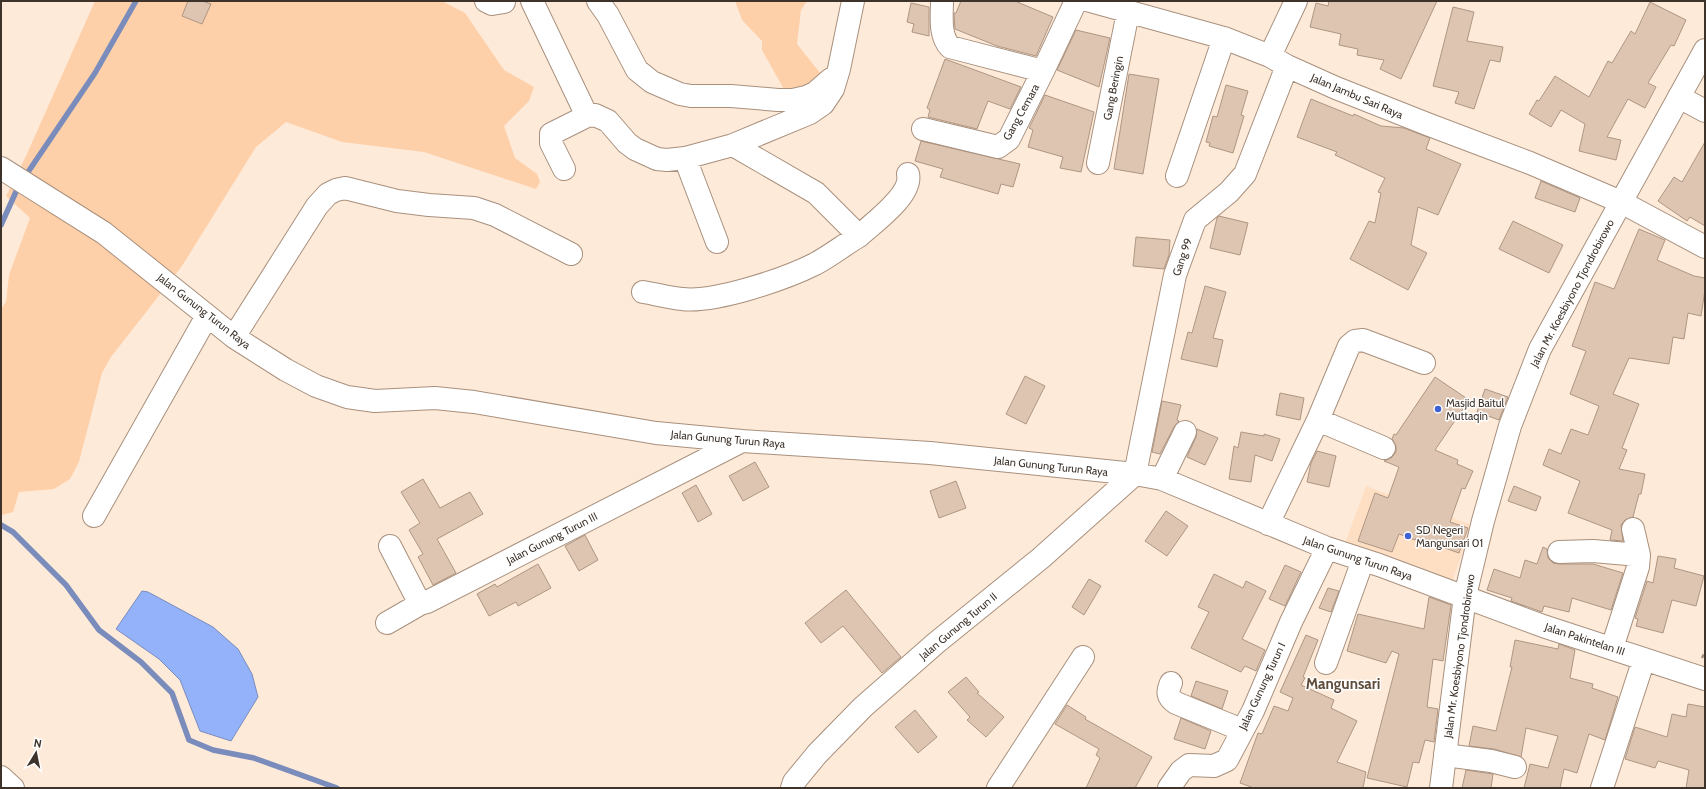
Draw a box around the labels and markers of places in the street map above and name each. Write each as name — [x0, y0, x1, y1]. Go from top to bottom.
place label: Masjid Baitul Muttaqin — [1446, 396, 1505, 423]
marker: Masjid Baitul Muttaqin — [1433, 404, 1443, 414]
place label: SD Negeri Mangunsari 01 — [1416, 523, 1483, 550]
marker: SD Negeri Mangunsari 01 — [1403, 531, 1413, 541]

